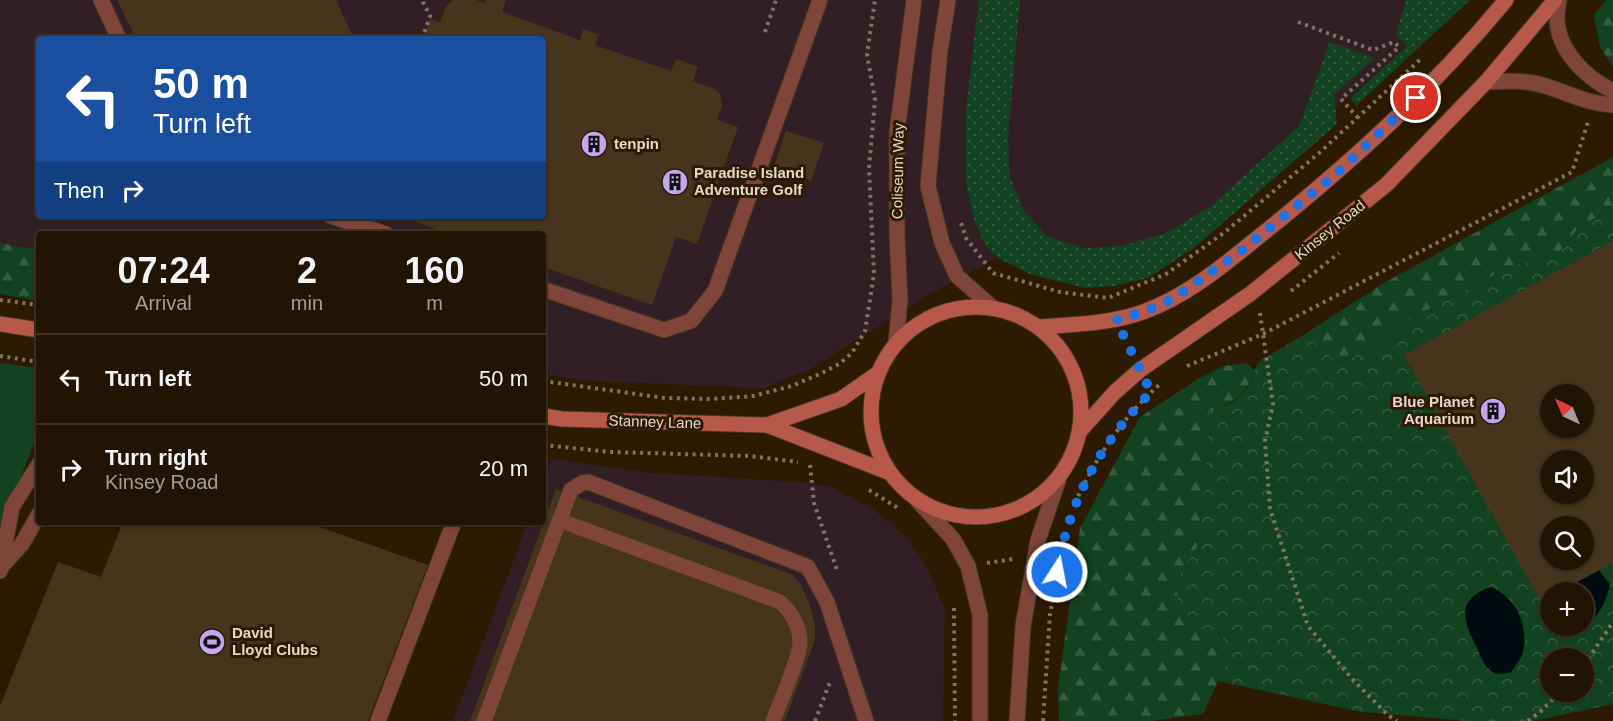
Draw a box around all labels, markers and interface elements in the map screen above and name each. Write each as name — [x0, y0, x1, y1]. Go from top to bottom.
icon: left — [54, 60, 132, 138]
text: 50 m — [153, 60, 249, 107]
pin — [1390, 72, 1441, 123]
icon: arrive — [1399, 81, 1432, 114]
text: Turn left — [153, 109, 251, 139]
street label: Coliseum Way — [888, 122, 907, 219]
building icon: tenpin — [579, 129, 609, 159]
place label: tenpin — [614, 135, 659, 152]
place label: Paradise Island Adventure Golf — [694, 164, 804, 198]
building icon: Paradise Island Adventure Golf — [660, 167, 690, 197]
icon: right — [116, 174, 149, 207]
text: Then — [54, 178, 104, 203]
street label: Kinsey Road — [1291, 196, 1368, 263]
text: 07:24 — [117, 250, 209, 291]
text: 2 — [297, 250, 317, 291]
text: 160 — [404, 250, 465, 291]
text: Arrival — [135, 292, 192, 314]
text: min — [291, 292, 323, 314]
text: m — [426, 292, 443, 314]
icon: left — [54, 363, 87, 396]
text: Turn left — [105, 366, 191, 391]
text: 50 m — [479, 366, 528, 391]
north arrow — [1540, 384, 1594, 438]
map controls — [1540, 384, 1594, 702]
place label: Blue Planet Aquarium — [1392, 393, 1474, 427]
building icon: Blue Planet Aquarium — [1478, 396, 1508, 426]
street label: Stanney Lane — [608, 411, 702, 432]
text: Turn right — [105, 445, 207, 470]
button: sound — [1540, 450, 1594, 504]
icon: right — [54, 453, 87, 486]
text: 20 m — [479, 456, 528, 481]
text: Kinsey Road — [105, 471, 218, 493]
button: search — [1540, 516, 1594, 570]
position arrow — [1025, 540, 1089, 604]
button: + — [1540, 582, 1594, 636]
place label: David Lloyd Clubs — [232, 624, 318, 658]
sports icon: David Lloyd Clubs — [197, 627, 227, 657]
button: − — [1540, 648, 1594, 702]

